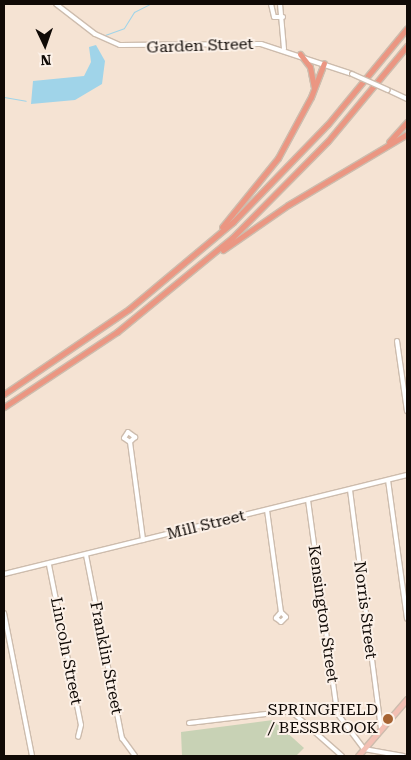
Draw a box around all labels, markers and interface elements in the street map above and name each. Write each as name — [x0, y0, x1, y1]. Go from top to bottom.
north arrow — [20, 20, 70, 70]
street label: Garden Street — [146, 35, 254, 57]
text: N — [40, 52, 52, 68]
street label: Mill Street — [165, 506, 247, 544]
street label: Kensington Street — [304, 544, 342, 684]
street label: Norris Street — [349, 560, 381, 660]
street label: Lincoln Street — [46, 596, 86, 706]
street label: Franklin Street — [86, 600, 126, 716]
place label: SPRINGFIELD / BESSBROOK — [267, 700, 378, 738]
marker: SPRINGFIELD / BESSBROOK — [382, 713, 394, 725]

